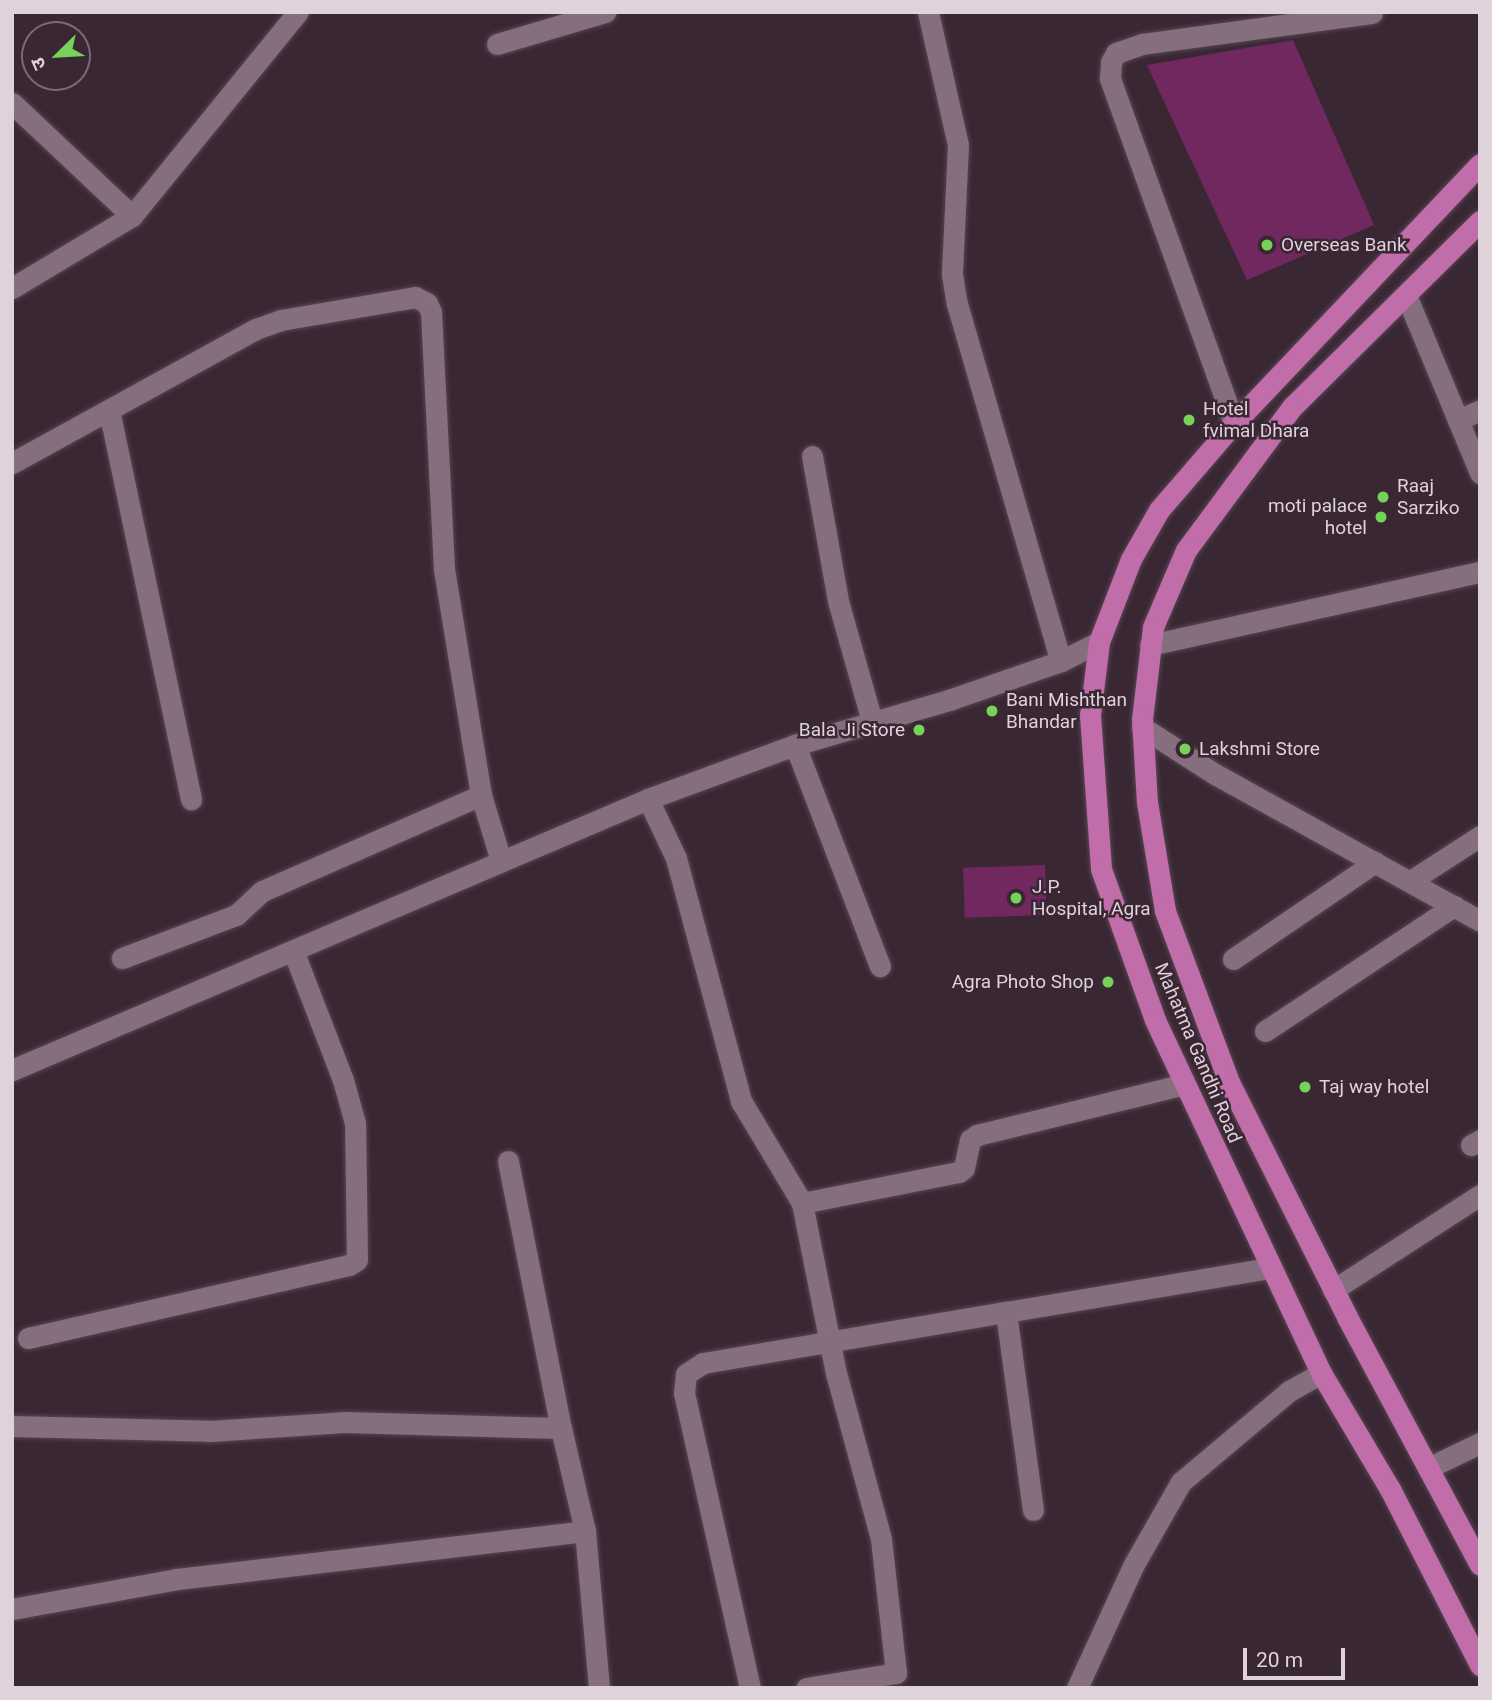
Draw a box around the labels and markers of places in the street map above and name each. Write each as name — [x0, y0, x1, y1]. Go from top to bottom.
place label: Overseas Bank — [1281, 234, 1407, 256]
marker: Overseas Bank — [1259, 237, 1275, 253]
place label: Hotel fvimal Dhara — [1203, 398, 1309, 442]
marker: Hotel fvimal Dhara — [1181, 412, 1197, 428]
place label: Raaj Sarziko — [1397, 475, 1460, 519]
marker: Raaj Sarziko — [1375, 489, 1391, 505]
place label: moti palace hotel — [1268, 495, 1367, 539]
marker: moti palace hotel — [1373, 509, 1389, 525]
place label: Bani Mishthan Bhandar — [1006, 689, 1127, 733]
marker: Bani Mishthan Bhandar — [984, 703, 1000, 719]
place label: Bala Ji Store — [799, 719, 905, 741]
marker: Bala Ji Store — [911, 722, 927, 738]
place label: Lakshmi Store — [1199, 738, 1320, 760]
marker: Lakshmi Store — [1177, 741, 1193, 757]
place label: J.P. Hospital, Agra — [1032, 876, 1151, 920]
marker: J.P. Hospital, Agra — [1006, 888, 1026, 908]
place label: Agra Photo Shop — [952, 971, 1094, 993]
marker: Agra Photo Shop — [1100, 974, 1116, 990]
place label: Taj way hotel — [1319, 1076, 1429, 1098]
marker: Taj way hotel — [1297, 1079, 1313, 1095]

